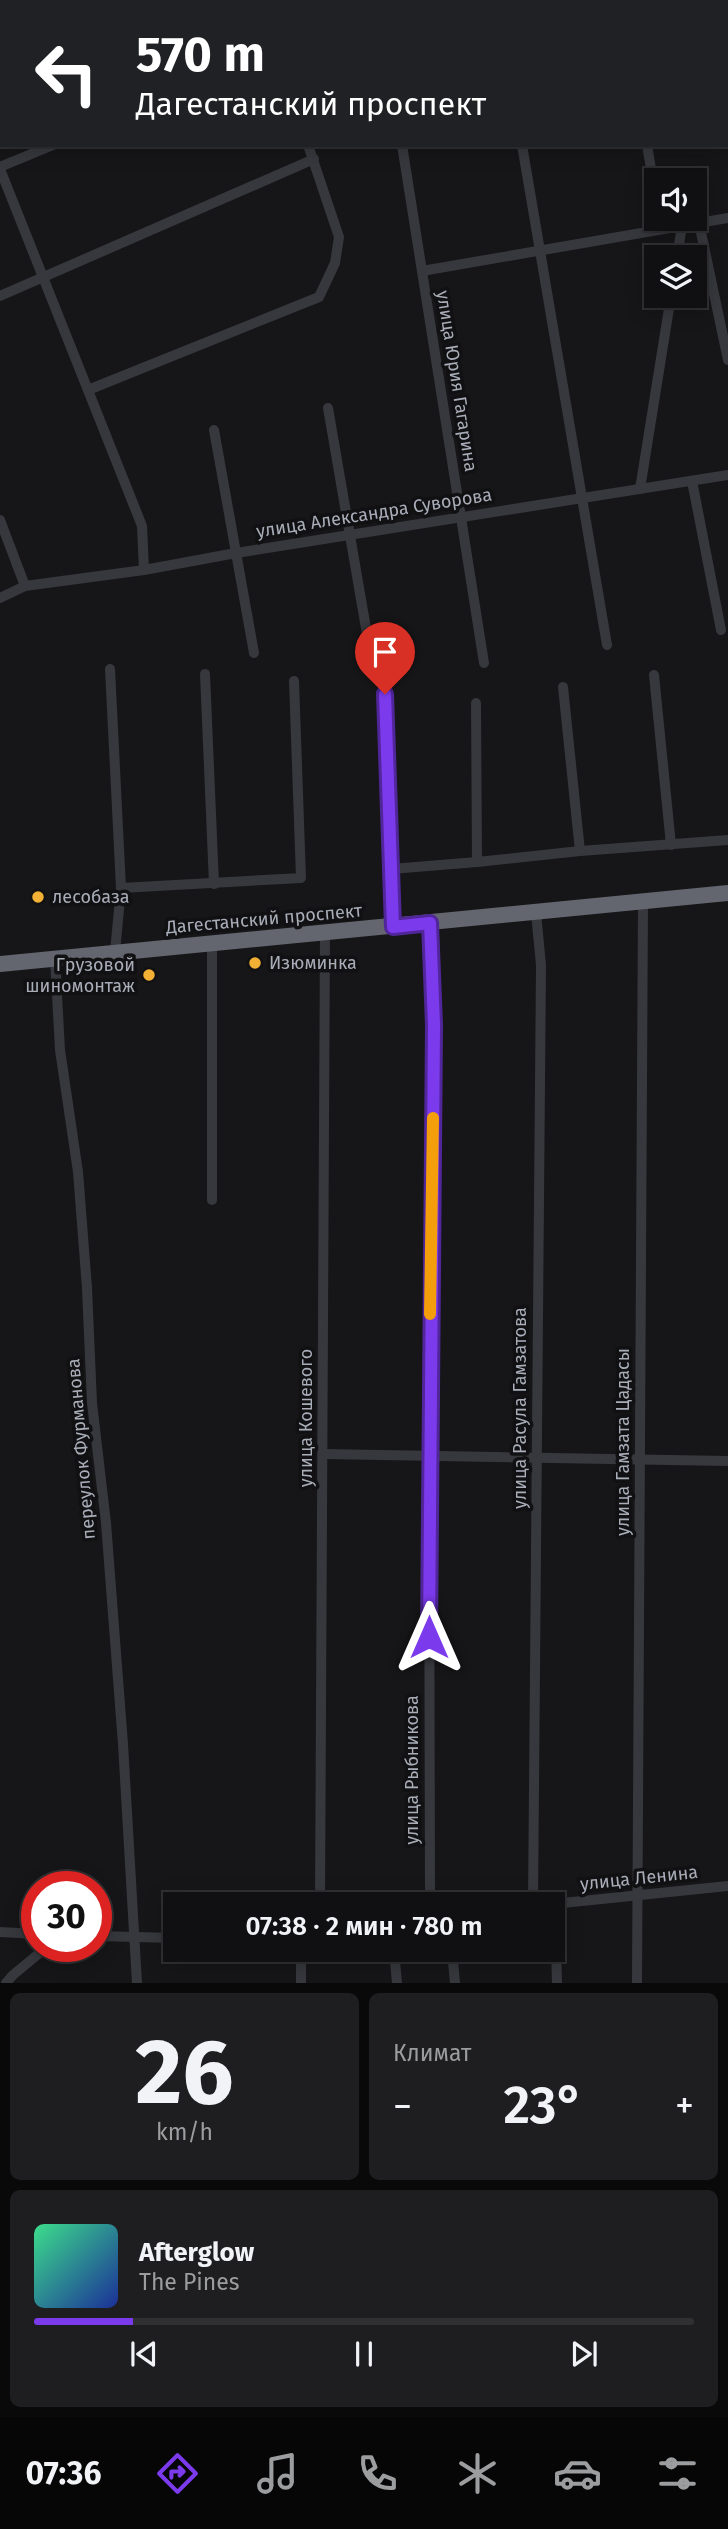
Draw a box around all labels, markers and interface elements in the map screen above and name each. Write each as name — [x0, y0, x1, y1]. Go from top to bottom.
text: 570 m — [136, 25, 265, 84]
icon: left — [21, 28, 112, 119]
text: Дагестанский проспект — [136, 85, 486, 123]
map controls — [644, 168, 707, 308]
button: sound — [644, 168, 707, 231]
button: layers — [644, 245, 707, 308]
street label: улица Юрия Гагарина — [432, 289, 482, 473]
street label: улица Александра Суворова — [255, 484, 493, 542]
pin — [355, 622, 415, 694]
icon: arrive — [366, 633, 404, 671]
place label: лесобаза — [52, 886, 130, 908]
marker: лесобаза — [30, 889, 46, 905]
street label: Дагестанский проспект — [164, 899, 364, 939]
place label: Изюминка — [269, 952, 357, 974]
place label: Грузовой шиномонтаж — [25, 954, 135, 997]
marker: Изюминка — [247, 955, 263, 971]
marker: Грузовой шиномонтаж — [141, 967, 157, 983]
street label: улица Расула Гамзатова — [509, 1307, 531, 1509]
street label: улица Гамзата Цадасы — [612, 1348, 634, 1536]
street label: улица Кошевого — [295, 1349, 317, 1487]
street label: переулок Фурманова — [62, 1358, 100, 1540]
position arrow — [392, 1600, 466, 1674]
street label: улица Рыбникова — [401, 1695, 423, 1845]
street label: улица Ленина — [579, 1861, 699, 1895]
speed limit sign: 30 — [21, 1871, 112, 1962]
text: 07:38 · 2 мин · 780 m — [245, 1911, 483, 1942]
text: 26 — [135, 2018, 234, 2127]
text: Климат — [393, 2039, 471, 2067]
text: 23° — [503, 2074, 584, 2137]
text: − — [393, 2083, 412, 2129]
text: + — [675, 2083, 694, 2129]
text: km/h — [156, 2118, 213, 2146]
text: Afterglow — [139, 2237, 254, 2268]
text: The Pines — [139, 2268, 240, 2296]
icon: previous — [125, 2335, 163, 2373]
icon: pause — [345, 2335, 383, 2373]
icon: next — [565, 2335, 603, 2373]
icon: directions — [153, 2449, 202, 2498]
icon: music — [253, 2449, 302, 2498]
icon: phone — [353, 2449, 402, 2498]
icon: climate — [453, 2449, 502, 2498]
icon: car — [553, 2449, 602, 2498]
icon: filters — [653, 2449, 702, 2498]
text: 07:36 — [26, 2454, 102, 2492]

